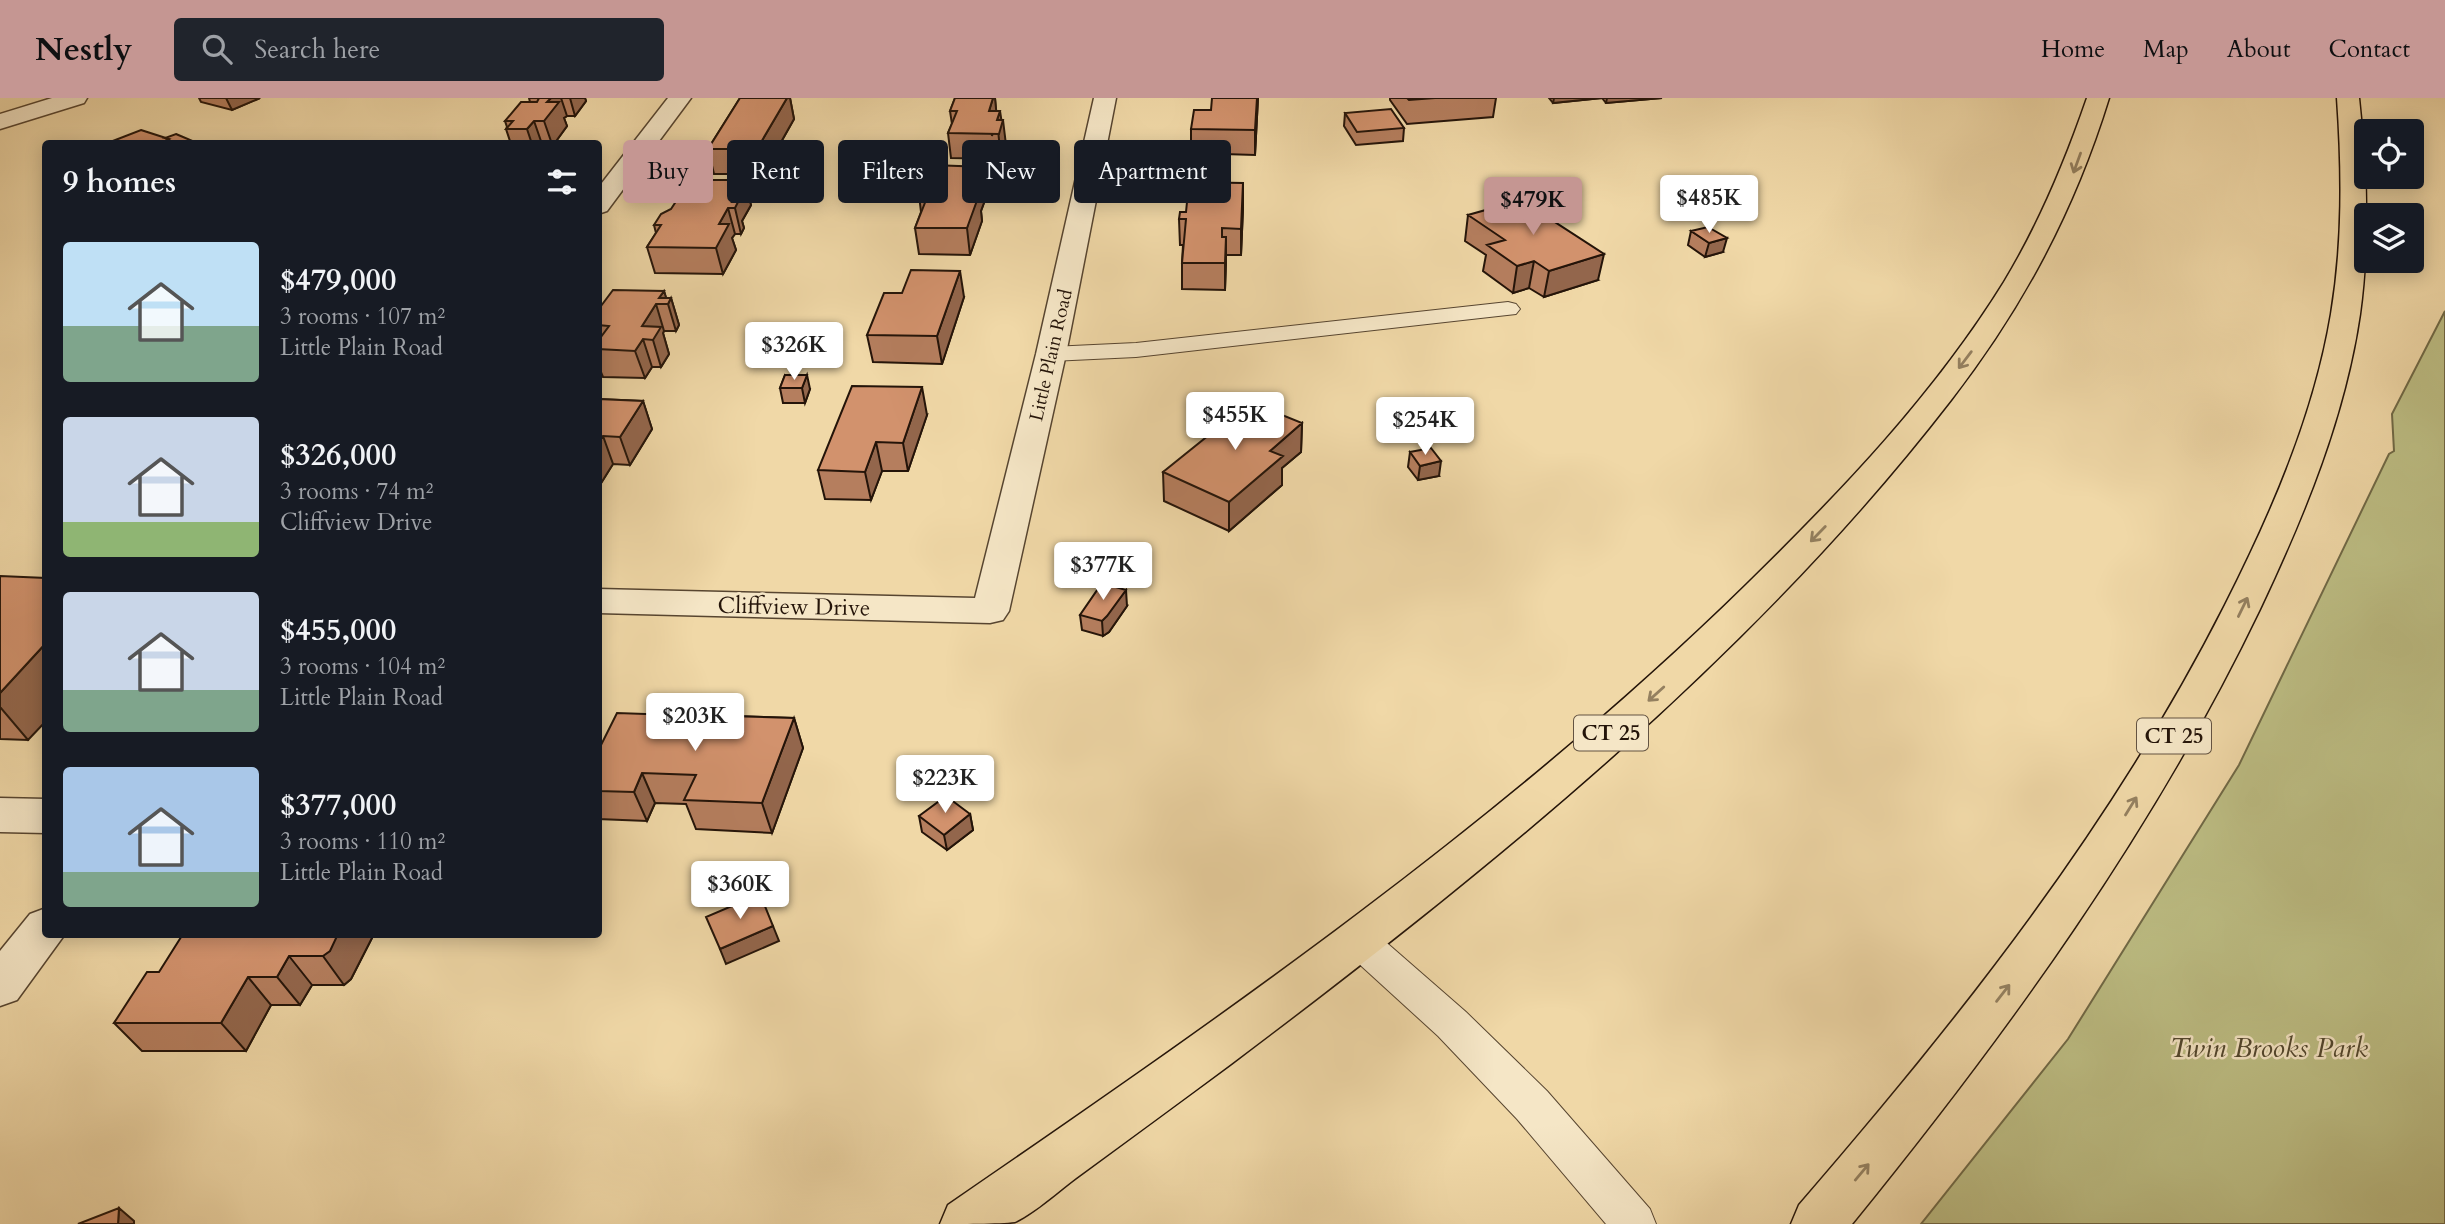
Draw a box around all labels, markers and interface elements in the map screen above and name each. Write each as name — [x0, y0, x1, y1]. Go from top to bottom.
search box — [174, 18, 664, 81]
text: Nestly — [35, 27, 132, 72]
icon: search — [198, 30, 236, 68]
text: Search here — [254, 32, 380, 67]
text: Home — [2041, 33, 2105, 66]
text: Map — [2143, 33, 2189, 66]
text: About — [2227, 33, 2291, 66]
text: Contact — [2329, 33, 2410, 66]
map controls — [2354, 119, 2424, 273]
button: locate — [2354, 119, 2424, 189]
chip: Buy — [623, 140, 713, 203]
chip: Rent — [727, 140, 824, 203]
chip: Filters — [838, 140, 948, 203]
chip: New — [962, 140, 1060, 203]
chip: Apartment — [1074, 140, 1231, 203]
one-way arrow — [2070, 151, 2082, 173]
text: 9 homes — [63, 162, 176, 203]
icon: filters — [543, 163, 581, 201]
pin: $485K — [1660, 176, 1758, 235]
pin: $479K — [1484, 178, 1582, 237]
text: $485K — [1676, 182, 1742, 213]
text: $479K — [1500, 184, 1566, 215]
button: layers — [2354, 203, 2424, 273]
text: $479,000 — [280, 260, 396, 301]
icon: home — [119, 270, 203, 354]
street label: Little Plain Road — [1023, 287, 1079, 424]
text: 3 rooms · 107 m² — [280, 301, 445, 332]
pin: $326K — [745, 322, 843, 382]
text: $326K — [761, 329, 827, 360]
text: Little Plain Road — [280, 332, 443, 363]
one-way arrow — [1957, 350, 1972, 369]
pin: $455K — [1186, 392, 1284, 452]
pin: $254K — [1376, 398, 1474, 457]
text: $455K — [1202, 399, 1268, 430]
text: $254K — [1392, 404, 1458, 435]
text: $326,000 — [280, 435, 396, 476]
icon: home — [119, 445, 203, 529]
text: 3 rooms · 74 m² — [280, 476, 433, 507]
text: Cliffview Drive — [280, 507, 433, 538]
one-way arrow — [1810, 525, 1827, 542]
pin: $377K — [1054, 542, 1152, 602]
text: $377K — [1070, 549, 1136, 580]
street label: Cliffview Drive — [717, 590, 871, 623]
one-way arrow — [2236, 597, 2250, 618]
text: $455,000 — [280, 610, 396, 651]
icon: home — [119, 620, 203, 704]
text: 3 rooms · 104 m² — [280, 651, 445, 682]
text: Little Plain Road — [280, 682, 443, 713]
one-way arrow — [1648, 685, 1666, 701]
pin: $203K — [646, 694, 744, 753]
text: $203K — [662, 700, 728, 731]
road number: CT 25 — [1574, 716, 1648, 750]
road number: CT 25 — [2137, 718, 2211, 754]
pin: $223K — [896, 756, 994, 815]
text: $223K — [912, 762, 978, 793]
text: $377,000 — [280, 785, 396, 826]
icon: home — [119, 795, 203, 879]
one-way arrow — [2125, 796, 2139, 816]
text: 3 rooms · 110 m² — [280, 826, 445, 857]
text: Little Plain Road — [280, 857, 443, 888]
pin: $360K — [691, 862, 789, 921]
text: $360K — [707, 868, 773, 899]
one-way arrow — [1995, 985, 2010, 1003]
park label: Twin Brooks Park — [2170, 1029, 2368, 1067]
one-way arrow — [1854, 1163, 1870, 1181]

